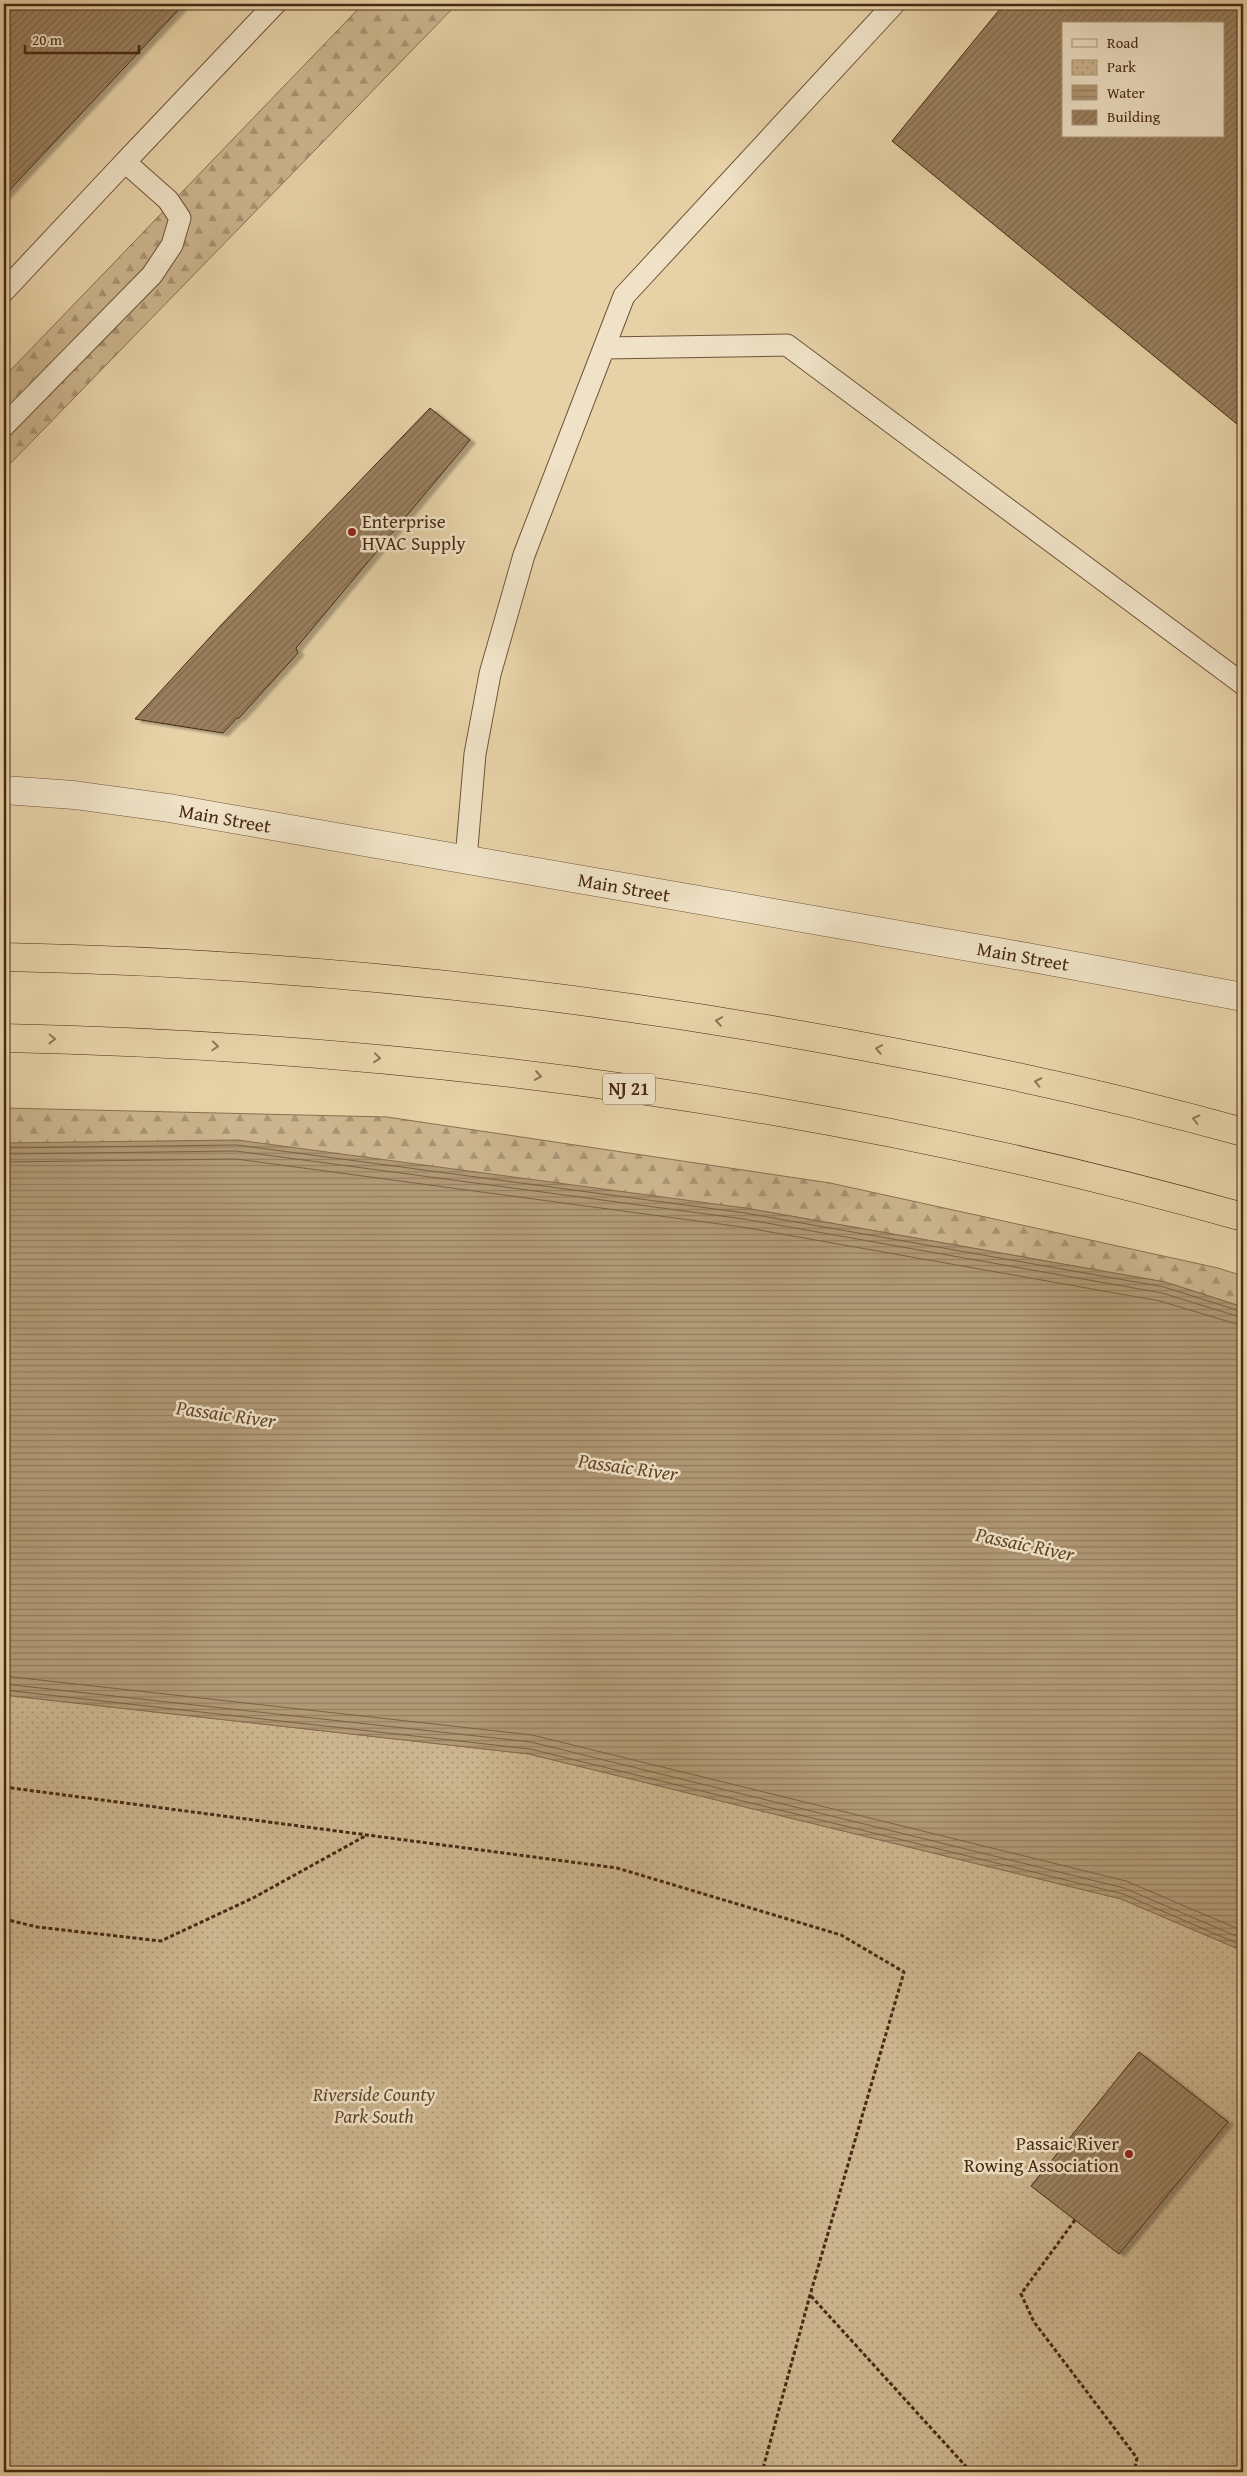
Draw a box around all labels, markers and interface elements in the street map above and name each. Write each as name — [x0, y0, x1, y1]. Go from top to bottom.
scale bar — [25, 22, 139, 54]
legend — [1062, 22, 1224, 138]
text: 20 m — [32, 29, 63, 50]
text: Road — [1107, 32, 1138, 53]
text: Park — [1107, 56, 1136, 77]
text: Water — [1107, 82, 1145, 103]
text: Building — [1107, 106, 1161, 127]
place label: Enterprise HVAC Supply — [362, 507, 466, 557]
marker: Enterprise HVAC Supply — [346, 526, 358, 538]
street label: Main Street — [177, 796, 273, 840]
street label: Main Street — [576, 865, 672, 909]
street label: Main Street — [975, 934, 1071, 978]
one-way arrow — [715, 1016, 723, 1026]
one-way arrow — [49, 1034, 57, 1045]
one-way arrow — [212, 1041, 219, 1051]
one-way arrow — [875, 1044, 883, 1055]
one-way arrow — [373, 1053, 381, 1064]
one-way arrow — [534, 1071, 543, 1081]
road number: NJ 21 — [603, 1074, 655, 1104]
one-way arrow — [1034, 1077, 1043, 1087]
one-way arrow — [1192, 1114, 1201, 1125]
water label: Passaic River — [174, 1392, 278, 1435]
water label: Passaic River — [576, 1445, 680, 1488]
water label: Passaic River — [972, 1519, 1078, 1568]
park label: Riverside County Park South — [312, 2080, 435, 2130]
place label: Passaic River Rowing Association — [964, 2129, 1119, 2179]
marker: Passaic River Rowing Association — [1123, 2148, 1135, 2160]

